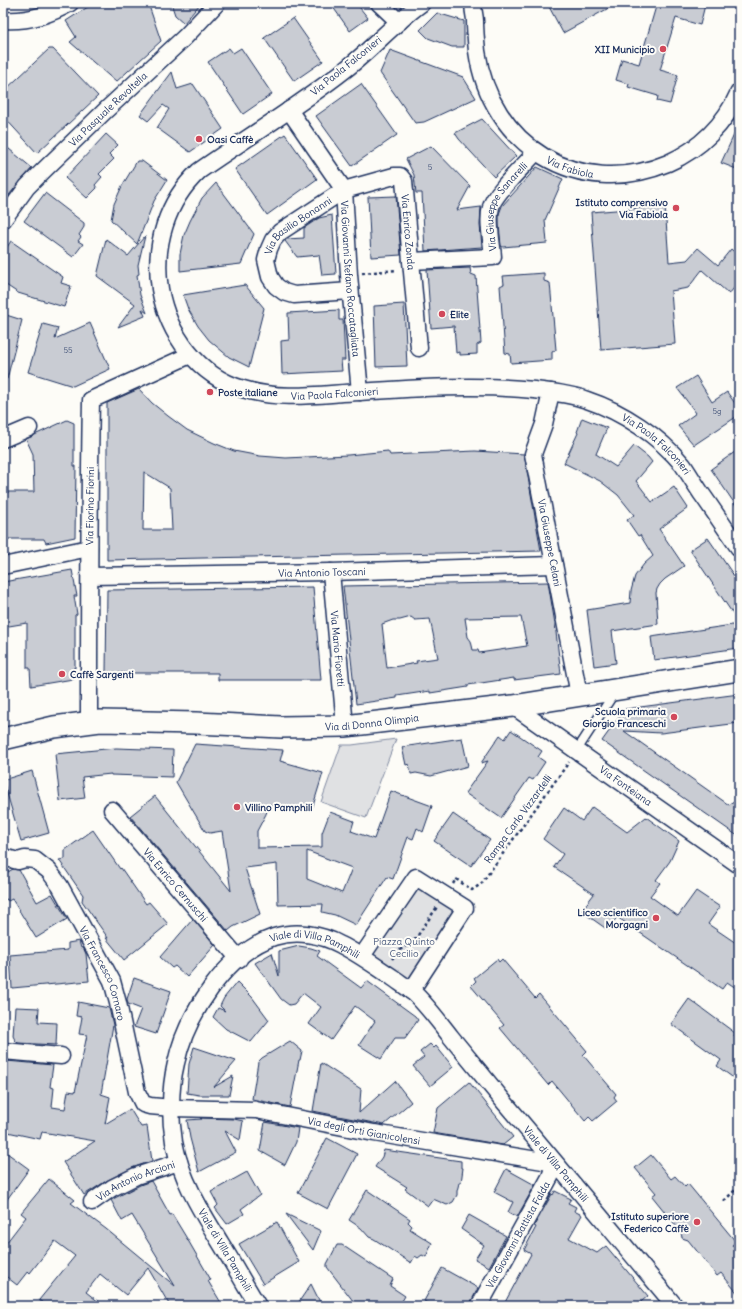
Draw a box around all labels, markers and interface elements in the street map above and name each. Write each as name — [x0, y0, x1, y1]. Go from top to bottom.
street label: Via Paola Falconieri — [308, 33, 384, 99]
place label: XII Municipio — [595, 43, 655, 56]
marker: XII Municipio — [658, 44, 668, 54]
street label: Via Pasquale Revoltella — [66, 69, 150, 149]
place label: Oasi Caffè — [207, 133, 254, 146]
marker: Oasi Caffè — [194, 134, 204, 144]
street label: Via Fabiola — [544, 153, 595, 180]
street label: Via Giuseppe Sanarelli — [483, 159, 530, 252]
house number: 5 — [428, 162, 433, 172]
street label: Via Basilio Bonanni — [261, 194, 334, 256]
street label: Via Enrico Zonda — [399, 194, 418, 271]
place label: Istituto comprensivo Via Fabiola — [576, 196, 668, 221]
street label: Via Giovanni Stefano Roccatagliata — [338, 200, 363, 358]
marker: Istituto comprensivo Via Fabiola — [671, 203, 681, 213]
place label: Elite — [450, 308, 470, 321]
marker: Elite — [437, 309, 447, 319]
house number: 55 — [63, 345, 73, 355]
street label: Via Paola Falconieri — [291, 384, 379, 402]
place label: Poste italiane — [218, 386, 278, 399]
marker: Poste italiane — [205, 387, 215, 397]
house number: 5g — [712, 406, 722, 416]
street label: Via Paola Falconieri — [620, 410, 694, 477]
street label: Via Fiorino Fiorini — [83, 467, 96, 545]
street label: Via Giuseppe Celani — [535, 498, 565, 588]
street label: Via Antonio Toscani — [278, 564, 366, 579]
street label: Via Mario Fioretti — [328, 610, 348, 687]
place label: Caffè Sargenti — [70, 668, 134, 681]
marker: Caffè Sargenti — [57, 669, 67, 679]
place label: Scuola primaria Giorgio Franceschi — [582, 705, 666, 730]
street label: Via di Donna Olimpia — [325, 711, 420, 733]
marker: Scuola primaria Giorgio Franceschi — [669, 712, 679, 722]
street label: Via Fonteiana — [597, 762, 655, 809]
street label: Rampa Carlo Vizzardelli — [481, 772, 555, 866]
place label: Villino Pamphili — [245, 801, 312, 814]
marker: Villino Pamphili — [232, 802, 242, 812]
street label: Via Enrico Cernuschi — [141, 845, 211, 924]
place label: Liceo scientifico Morgagni — [577, 906, 648, 931]
marker: Liceo scientifico Morgagni — [651, 913, 661, 923]
street label: Via Francesco Cornaro — [77, 924, 128, 1022]
street label: Viale di Villa Pamphili — [268, 927, 362, 961]
park label: Piazza Quinto Cecilio — [373, 935, 435, 960]
street label: Via degli Orti Gianicolensi — [306, 1114, 421, 1147]
street label: Viale di Villa Pamphili — [521, 1123, 591, 1204]
street label: Via Antonio Arcioni — [94, 1157, 176, 1204]
street label: Via Giovanni Battista Falda — [483, 1179, 553, 1291]
street label: Viale di Villa Pamphili — [195, 1206, 255, 1294]
place label: Istituto superiore Federico Caffè — [611, 1210, 690, 1235]
marker: Istituto superiore Federico Caffè — [692, 1217, 702, 1227]

